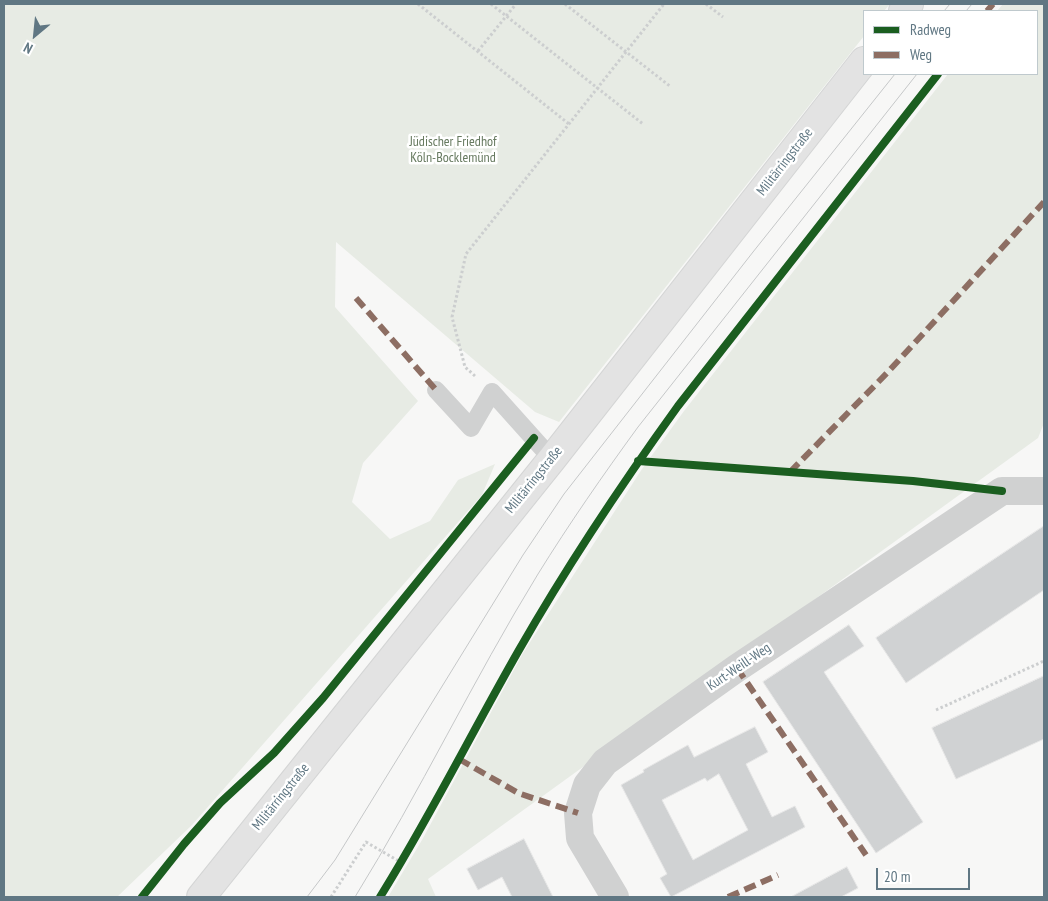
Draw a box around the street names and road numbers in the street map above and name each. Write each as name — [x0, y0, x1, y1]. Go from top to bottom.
street label: Militärringstraße — [753, 125, 817, 199]
street label: Militärringstraße — [502, 443, 566, 517]
street label: Kurt-Weill-Weg — [704, 640, 774, 694]
street label: Militärringstraße — [249, 760, 313, 834]

